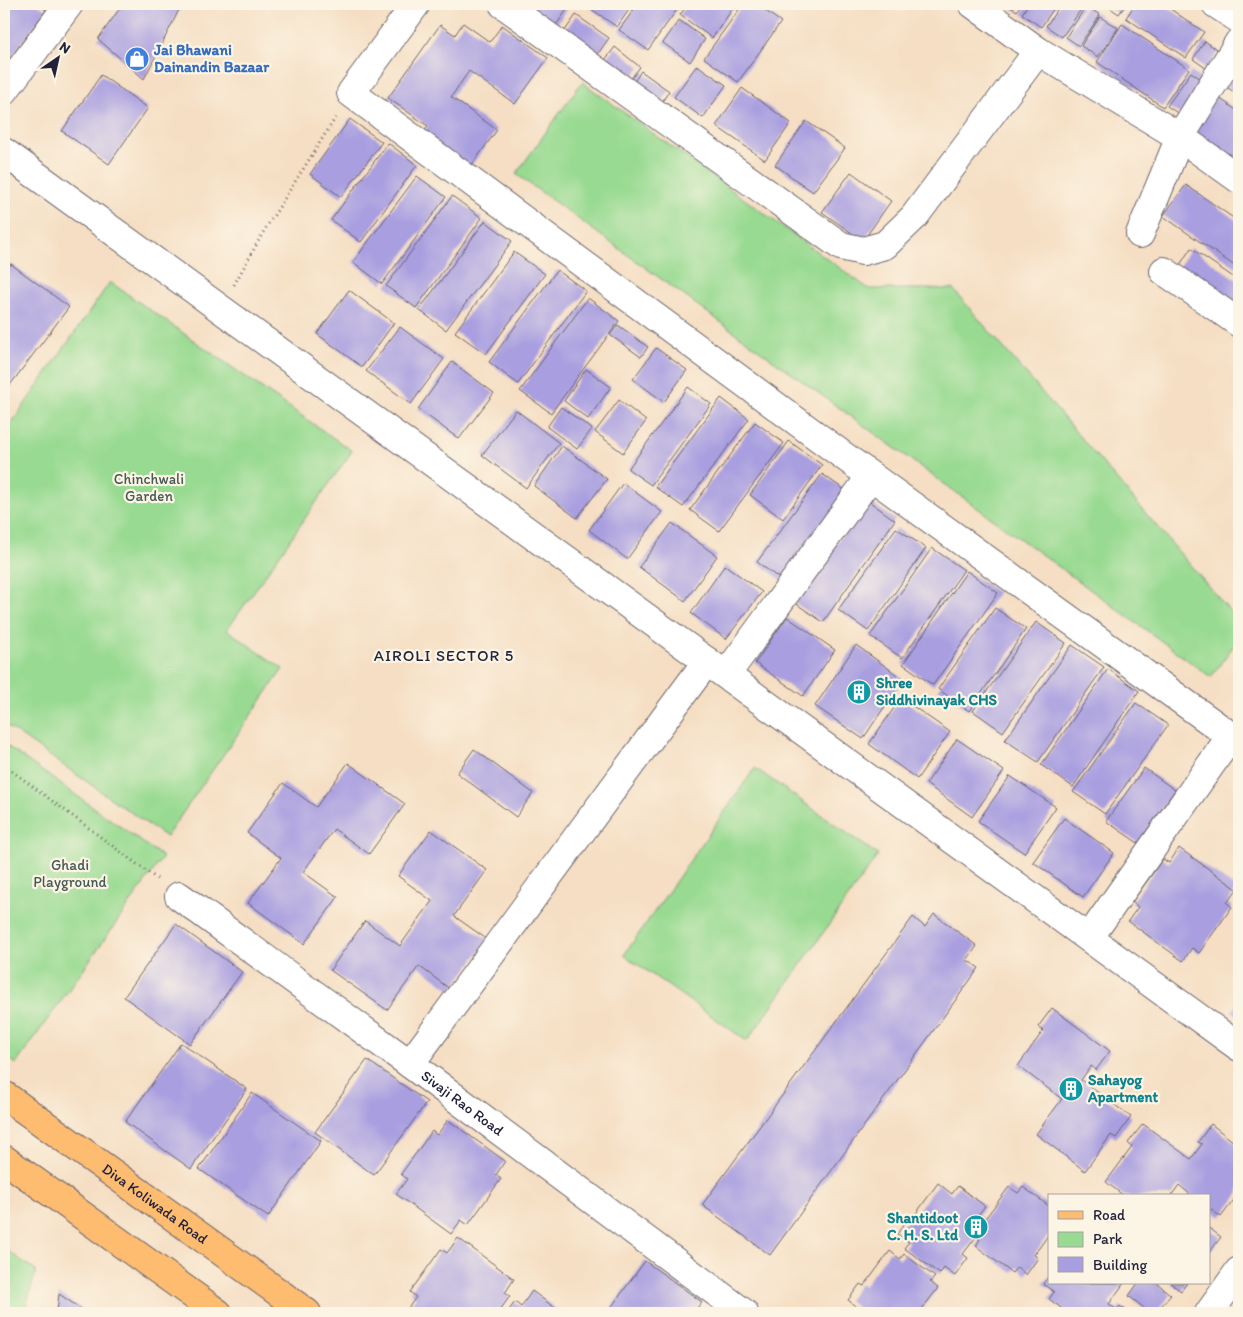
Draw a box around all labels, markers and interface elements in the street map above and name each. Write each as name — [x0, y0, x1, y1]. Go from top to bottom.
north arrow — [32, 32, 82, 82]
text: N — [56, 38, 74, 57]
place label: Jai Bhawani Dainandin Bazaar — [153, 41, 270, 76]
shop icon: Jai Bhawani Dainandin Bazaar — [124, 46, 150, 72]
park label: Chinchwali Garden — [114, 470, 184, 505]
district label: AIROLI SECTOR 5 — [374, 646, 514, 665]
place label: Shree Siddhivinayak CHS — [876, 674, 998, 710]
building icon: Shree Siddhivinayak CHS — [846, 679, 872, 705]
park label: Ghadi Playground — [33, 856, 107, 891]
street label: Sivaji Rao Road — [418, 1066, 508, 1140]
place label: Sahayog Apartment — [1087, 1071, 1158, 1107]
building icon: Sahayog Apartment — [1058, 1076, 1084, 1102]
street label: Diva Koliwada Road — [99, 1160, 211, 1248]
legend — [1048, 1194, 1210, 1284]
text: Road — [1093, 1206, 1126, 1224]
place label: Shantidoot C. H. S. Ltd — [887, 1209, 959, 1244]
building icon: Shantidoot C. H. S. Ltd — [963, 1214, 989, 1240]
text: Park — [1093, 1230, 1123, 1248]
text: Building — [1093, 1256, 1147, 1274]

